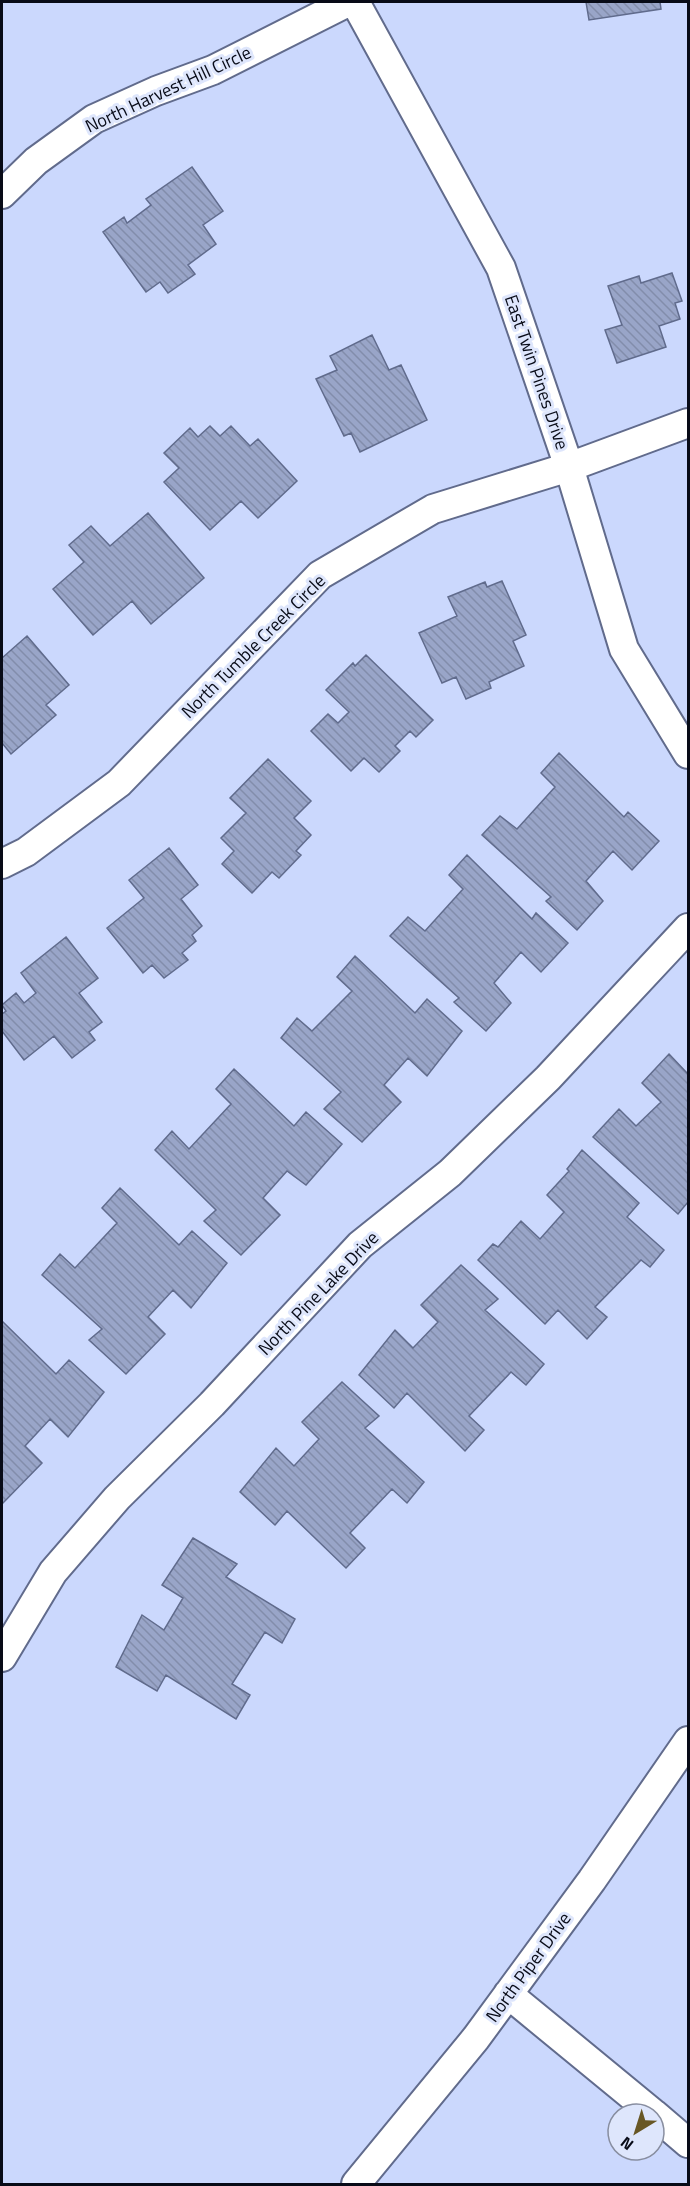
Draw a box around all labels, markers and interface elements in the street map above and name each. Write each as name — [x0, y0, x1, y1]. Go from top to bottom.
street label: North Harvest Hill Circle — [80, 39, 256, 139]
street label: East Twin Pines Drive — [498, 291, 576, 453]
street label: North Tumble Creek Circle — [175, 568, 331, 724]
street label: North Pine Lake Drive — [251, 1225, 385, 1361]
street label: North Piper Drive — [479, 1906, 577, 2028]
north arrow — [606, 2102, 666, 2162]
text: N — [615, 2131, 639, 2157]

